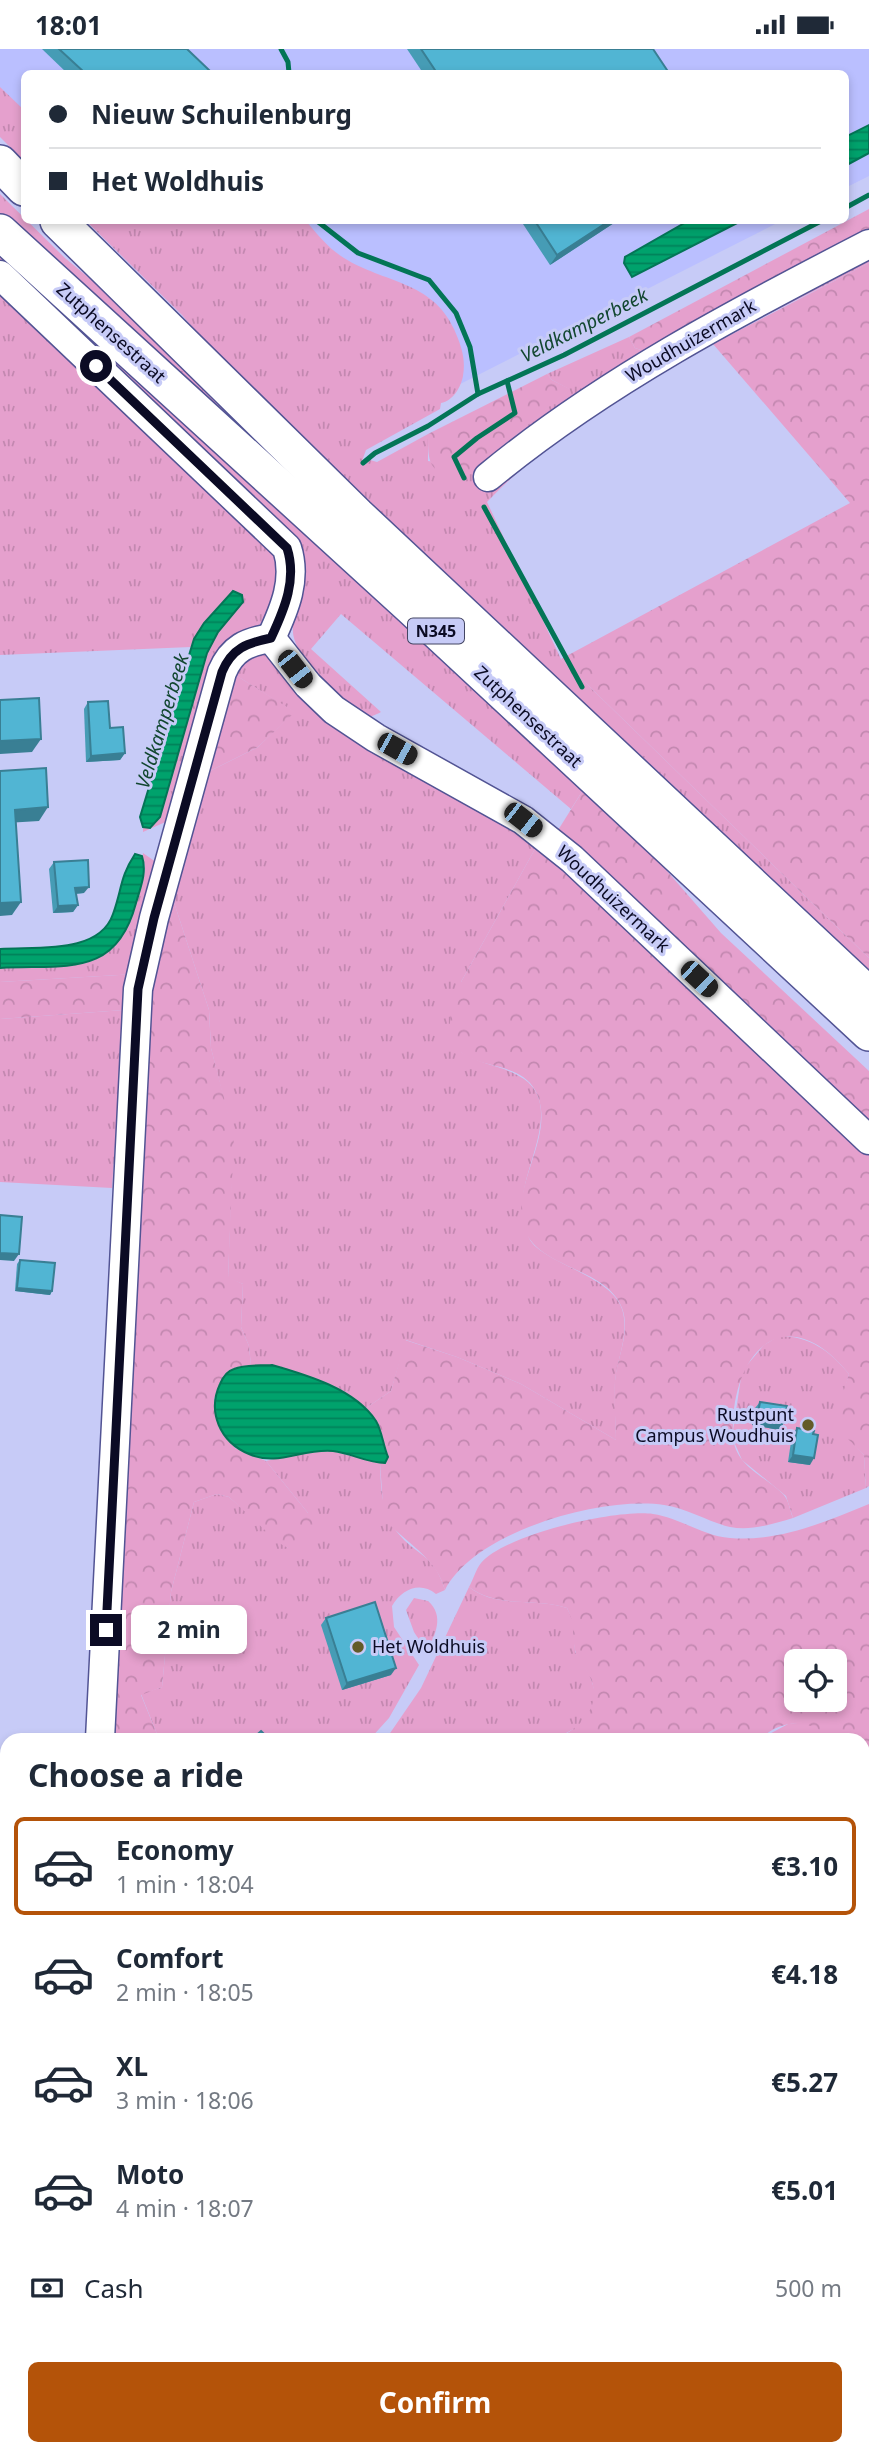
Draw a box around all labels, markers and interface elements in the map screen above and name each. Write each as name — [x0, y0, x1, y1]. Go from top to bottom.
text: 18:01 — [35, 7, 102, 43]
text: Nieuw Schuilenburg — [91, 96, 352, 132]
text: Het Woldhuis — [91, 163, 264, 199]
street label: Zutphensestraat — [52, 277, 172, 388]
water label: Veldkamperbeek — [516, 281, 653, 368]
street label: Woudhuizermark — [621, 293, 760, 387]
route start — [80, 350, 112, 382]
road number: N345 — [408, 618, 464, 643]
car — [274, 646, 317, 692]
water label: Veldkamperbeek — [129, 650, 195, 792]
street label: Zutphensestraat — [470, 660, 588, 773]
car — [374, 730, 421, 768]
car — [500, 799, 547, 841]
street label: Woudhuizermark — [552, 840, 676, 957]
car — [677, 957, 722, 1001]
place label: Rustpunt Campus Woudhuis — [635, 1402, 794, 1447]
marker: Rustpunt Campus Woudhuis — [800, 1417, 816, 1433]
callout: 2 min — [130, 1605, 246, 1655]
text: 2 min — [157, 1613, 221, 1645]
route end — [90, 1614, 122, 1646]
place label: Het Woldhuis — [372, 1634, 485, 1658]
marker: Het Woldhuis — [350, 1639, 366, 1655]
map controls — [784, 1649, 847, 1712]
button: locate — [784, 1649, 847, 1712]
text: Choose a ride — [28, 1753, 244, 1796]
text: Economy — [116, 1832, 234, 1868]
icon: car — [32, 1835, 95, 1898]
text: €3.10 — [771, 1848, 838, 1884]
text: 1 min · 18:04 — [116, 1868, 254, 1900]
text: Comfort — [116, 1940, 224, 1976]
icon: car — [32, 1943, 95, 2006]
text: €4.18 — [771, 1956, 838, 1992]
text: 2 min · 18:05 — [116, 1976, 254, 2008]
text: XL — [116, 2048, 148, 2084]
icon: car — [32, 2051, 95, 2114]
text: €5.27 — [771, 2064, 838, 2100]
text: 3 min · 18:06 — [116, 2084, 254, 2116]
text: Moto — [116, 2156, 184, 2192]
icon: car — [32, 2159, 95, 2222]
text: €5.01 — [771, 2172, 838, 2208]
text: 4 min · 18:07 — [116, 2192, 254, 2224]
icon: cash — [28, 2269, 66, 2307]
text: Cash — [84, 2270, 144, 2306]
text: 500 m — [775, 2272, 842, 2304]
button: Confirm — [28, 2362, 842, 2442]

